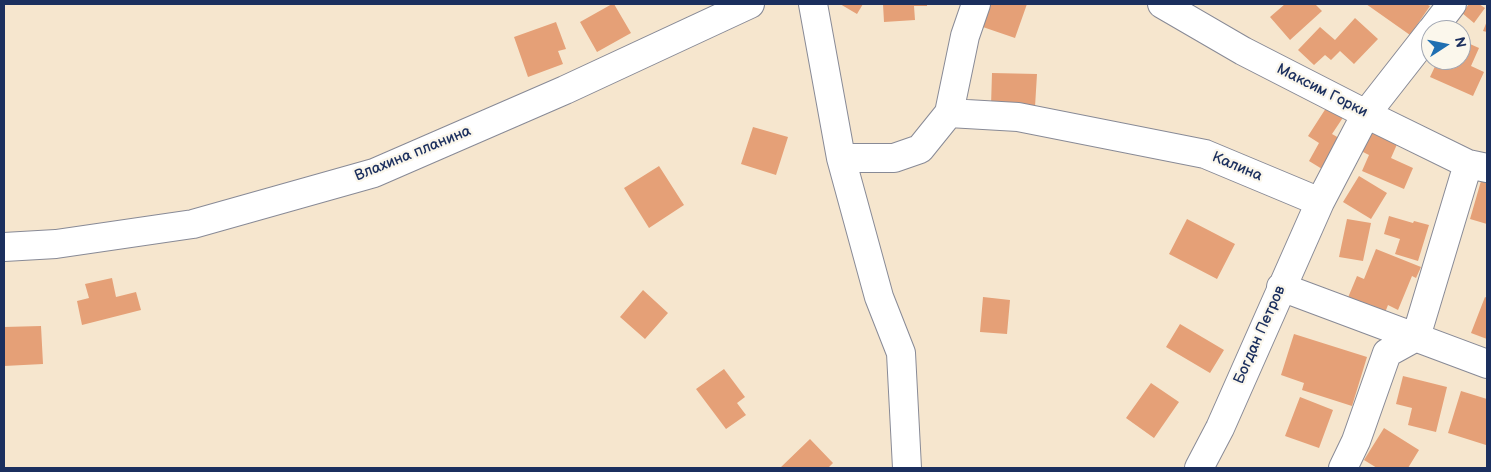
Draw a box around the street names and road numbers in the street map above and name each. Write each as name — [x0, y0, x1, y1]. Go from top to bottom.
street label: Максим Горки — [1273, 60, 1371, 122]
street label: Влахина планина — [352, 122, 474, 186]
street label: Калина — [1209, 148, 1265, 186]
street label: Богдан Петров — [1230, 283, 1290, 387]

